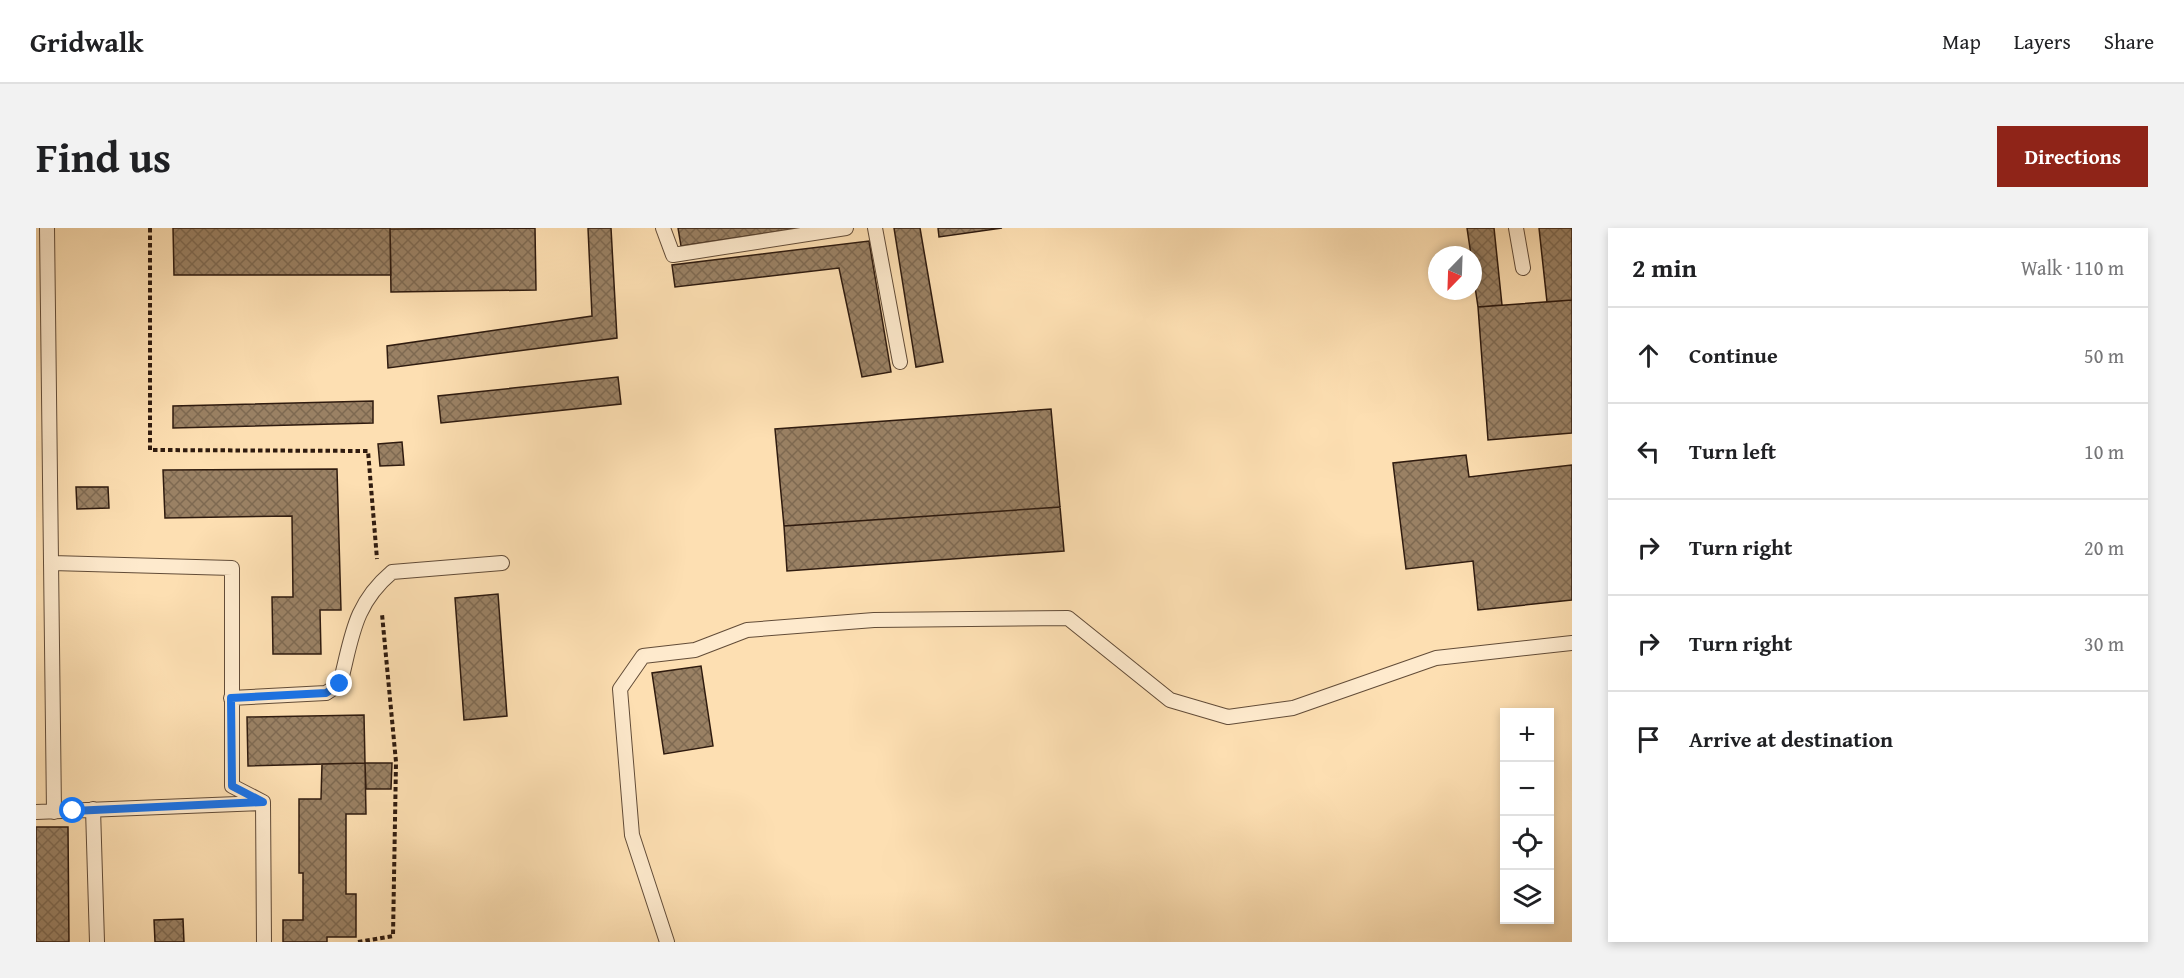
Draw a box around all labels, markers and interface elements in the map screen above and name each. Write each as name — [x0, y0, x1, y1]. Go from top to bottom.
text: Gridwalk — [30, 21, 143, 62]
text: Map — [1942, 26, 1981, 57]
text: Layers — [2014, 26, 2071, 57]
text: Share — [2104, 26, 2154, 57]
text: Find us — [36, 126, 171, 187]
button: Directions — [1997, 126, 2148, 187]
north arrow — [1428, 246, 1482, 300]
text: 2 min — [1632, 248, 1697, 287]
text: Walk · 110 m — [2021, 253, 2124, 282]
icon: ahead — [1632, 339, 1665, 372]
text: Continue — [1689, 339, 1778, 371]
text: 50 m — [2084, 341, 2124, 370]
icon: left — [1632, 435, 1665, 468]
text: Turn left — [1689, 435, 1776, 467]
text: 10 m — [2084, 437, 2124, 466]
icon: right — [1632, 531, 1665, 564]
text: Turn right — [1689, 531, 1792, 563]
text: 20 m — [2084, 533, 2124, 562]
icon: right — [1632, 627, 1665, 660]
text: Turn right — [1689, 627, 1792, 659]
text: 30 m — [2084, 629, 2124, 658]
route end — [326, 670, 352, 696]
map controls — [1500, 708, 1554, 924]
button: + — [1500, 708, 1554, 762]
icon: arrive — [1632, 723, 1665, 756]
text: Arrive at destination — [1689, 723, 1893, 755]
button: − — [1500, 762, 1554, 816]
route start — [59, 797, 85, 823]
button: locate — [1500, 816, 1554, 870]
button: layers — [1500, 870, 1554, 924]

